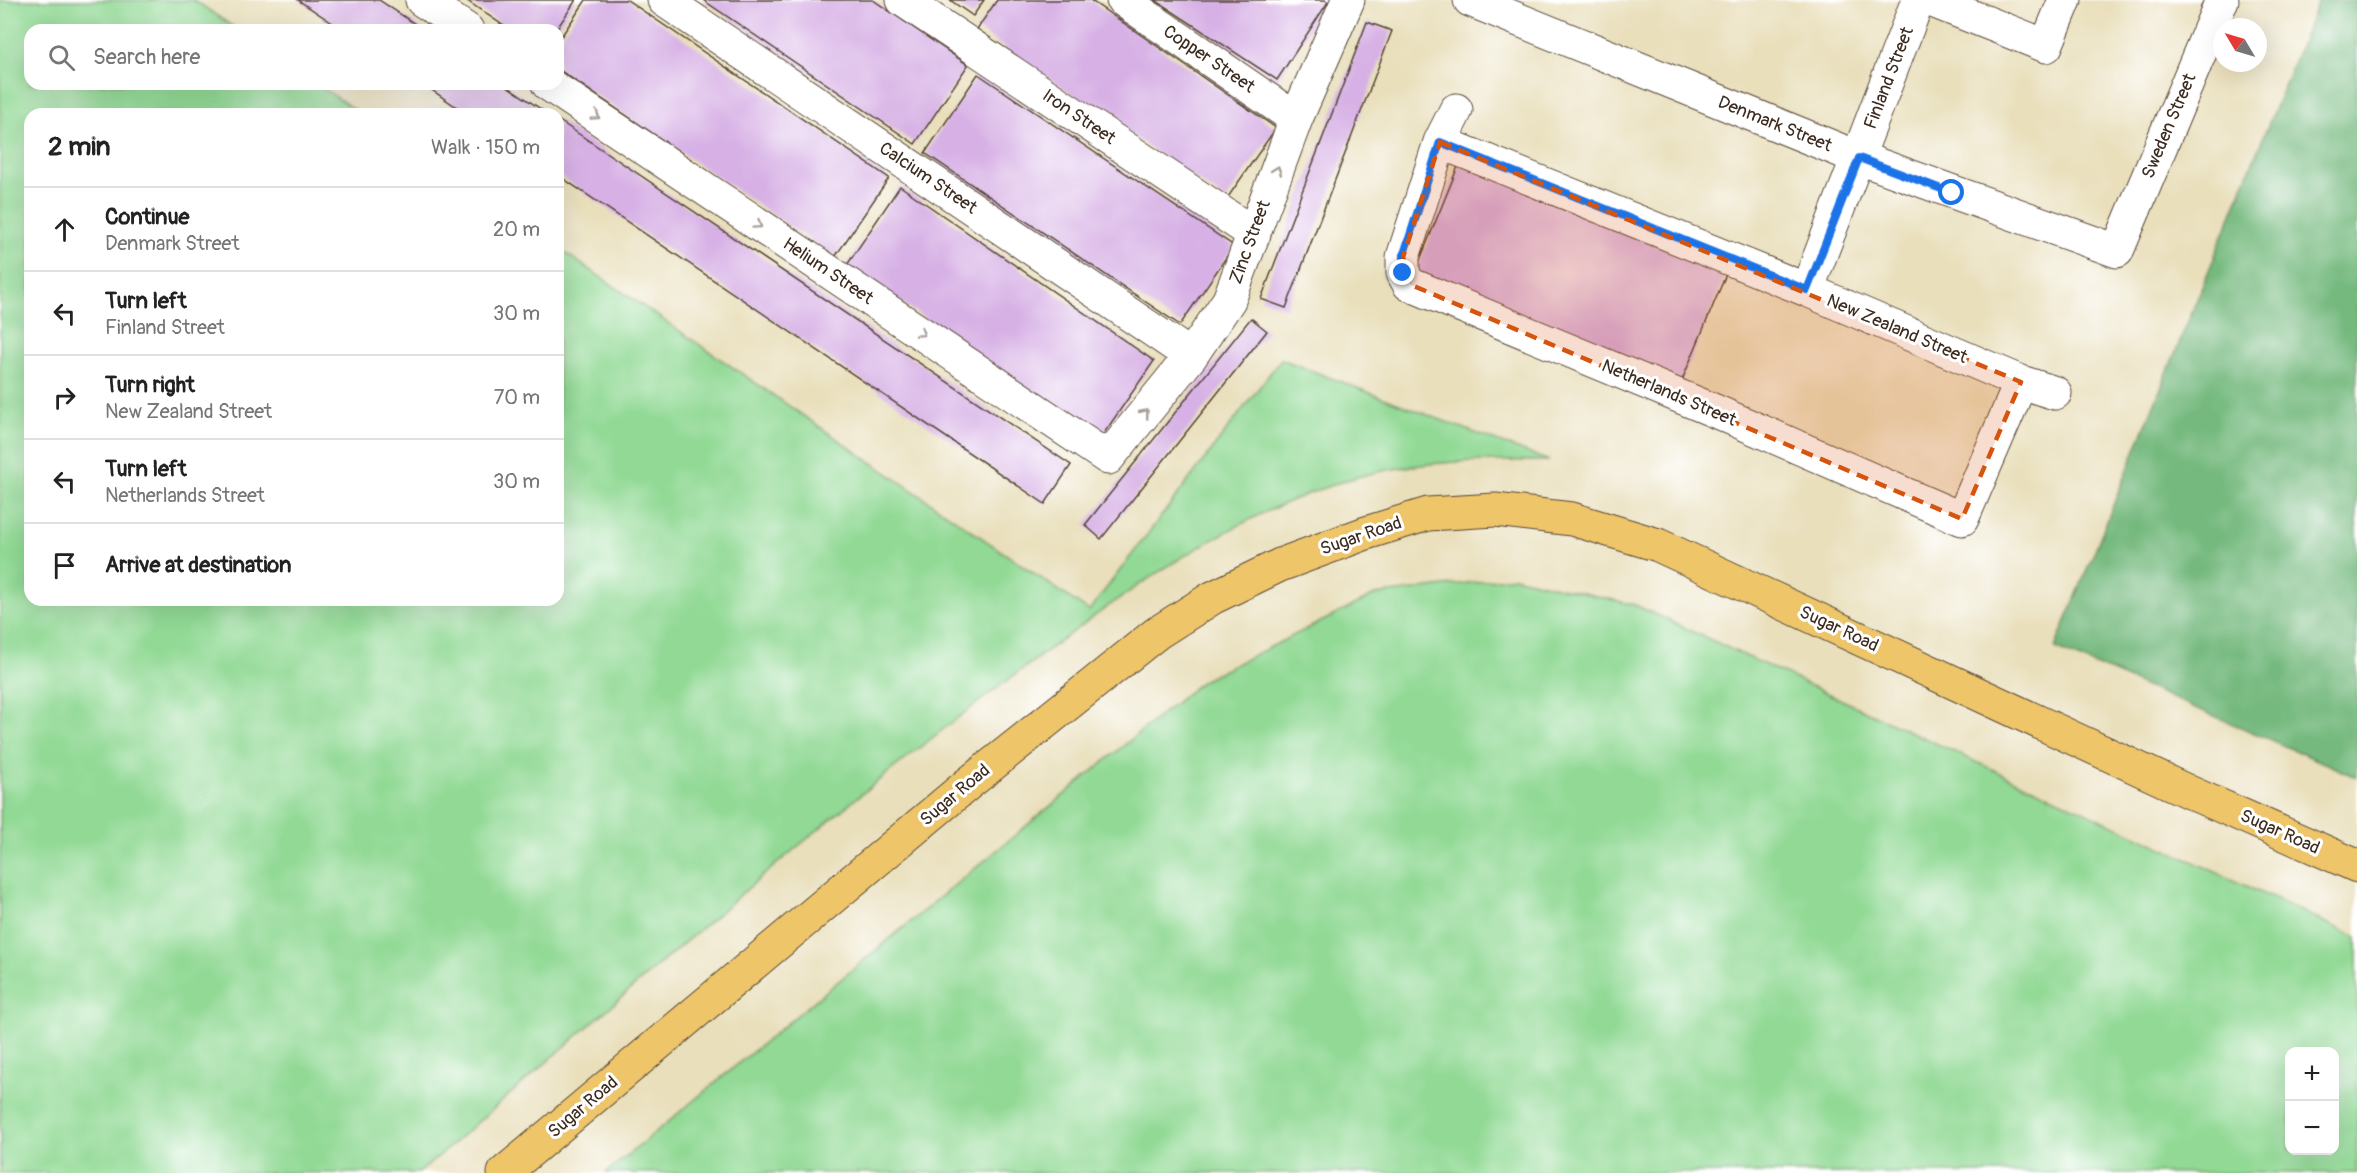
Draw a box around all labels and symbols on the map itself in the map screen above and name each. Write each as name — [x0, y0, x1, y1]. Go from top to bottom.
north arrow — [2213, 18, 2267, 72]
street label: Copper Street — [1159, 20, 1260, 99]
street label: Finland Street — [1859, 23, 1919, 132]
street label: Sweden Street — [2137, 69, 2202, 182]
street label: Iron Street — [1038, 84, 1121, 150]
street label: Denmark Street — [1715, 91, 1836, 158]
one-way arrow — [590, 109, 601, 120]
street label: Calcium Street — [875, 137, 982, 220]
one-way arrow — [1269, 165, 1282, 176]
route start — [1938, 179, 1964, 205]
street label: Zinc Street — [1224, 196, 1276, 287]
one-way arrow — [752, 218, 763, 229]
street label: Helium Street — [778, 232, 878, 310]
route end — [1389, 259, 1415, 285]
street label: New Zealand Street — [1823, 289, 1971, 369]
one-way arrow — [914, 326, 925, 337]
street label: Netherlands Street — [1598, 354, 1740, 432]
one-way arrow — [1138, 409, 1149, 420]
street label: Sugar Road — [1317, 511, 1405, 561]
street label: Sugar Road — [1796, 601, 1882, 657]
street label: Sugar Road — [915, 759, 995, 831]
street label: Sugar Road — [2237, 804, 2323, 860]
street label: Sugar Road — [543, 1071, 623, 1143]

